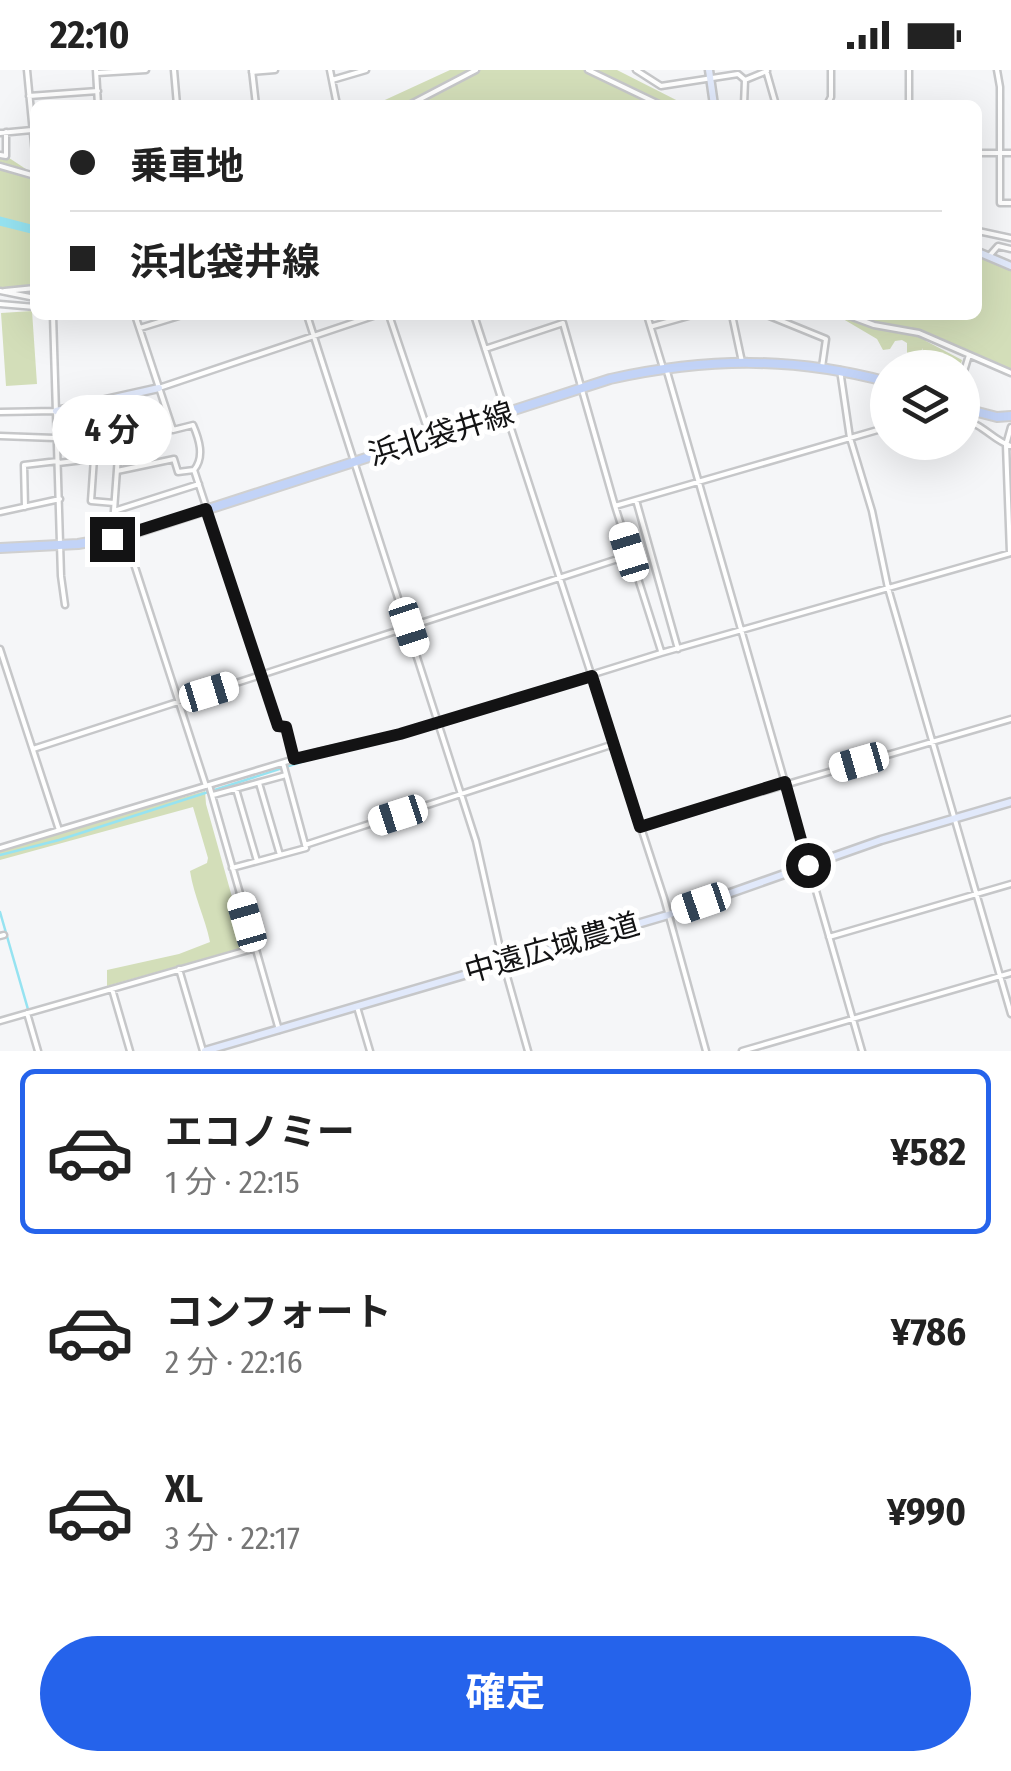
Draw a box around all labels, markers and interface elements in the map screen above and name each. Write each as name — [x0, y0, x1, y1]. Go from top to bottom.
text: 22:10 — [50, 12, 129, 58]
text: 乗車地 — [130, 143, 244, 189]
text: 浜北袋井線 — [130, 239, 320, 285]
map controls — [870, 350, 980, 460]
button: layers — [870, 350, 980, 460]
callout: 4 分 — [52, 394, 172, 464]
street label: 浜北袋井線 — [364, 395, 518, 473]
text: 4 分 — [84, 411, 140, 449]
route end — [90, 517, 135, 562]
car — [606, 519, 652, 585]
car — [385, 594, 433, 660]
car — [176, 669, 242, 715]
car — [826, 739, 892, 785]
car — [365, 791, 431, 839]
route start — [786, 843, 831, 888]
car — [668, 879, 734, 927]
car — [224, 889, 270, 955]
street label: 中遠広域農道 — [461, 906, 643, 990]
icon: car — [45, 1107, 135, 1197]
text: エコノミー — [165, 1109, 355, 1155]
text: ¥582 — [891, 1129, 966, 1175]
text: 1 分 · 22:15 — [165, 1163, 300, 1201]
icon: car — [45, 1287, 135, 1377]
text: コンフォート — [165, 1289, 392, 1335]
text: ¥786 — [891, 1309, 966, 1355]
text: 2 分 · 22:16 — [165, 1343, 303, 1381]
text: XL — [165, 1466, 203, 1512]
icon: car — [45, 1467, 135, 1557]
text: ¥990 — [887, 1489, 966, 1535]
text: 3 分 · 22:17 — [165, 1519, 300, 1557]
button: 確定 — [40, 1636, 971, 1751]

